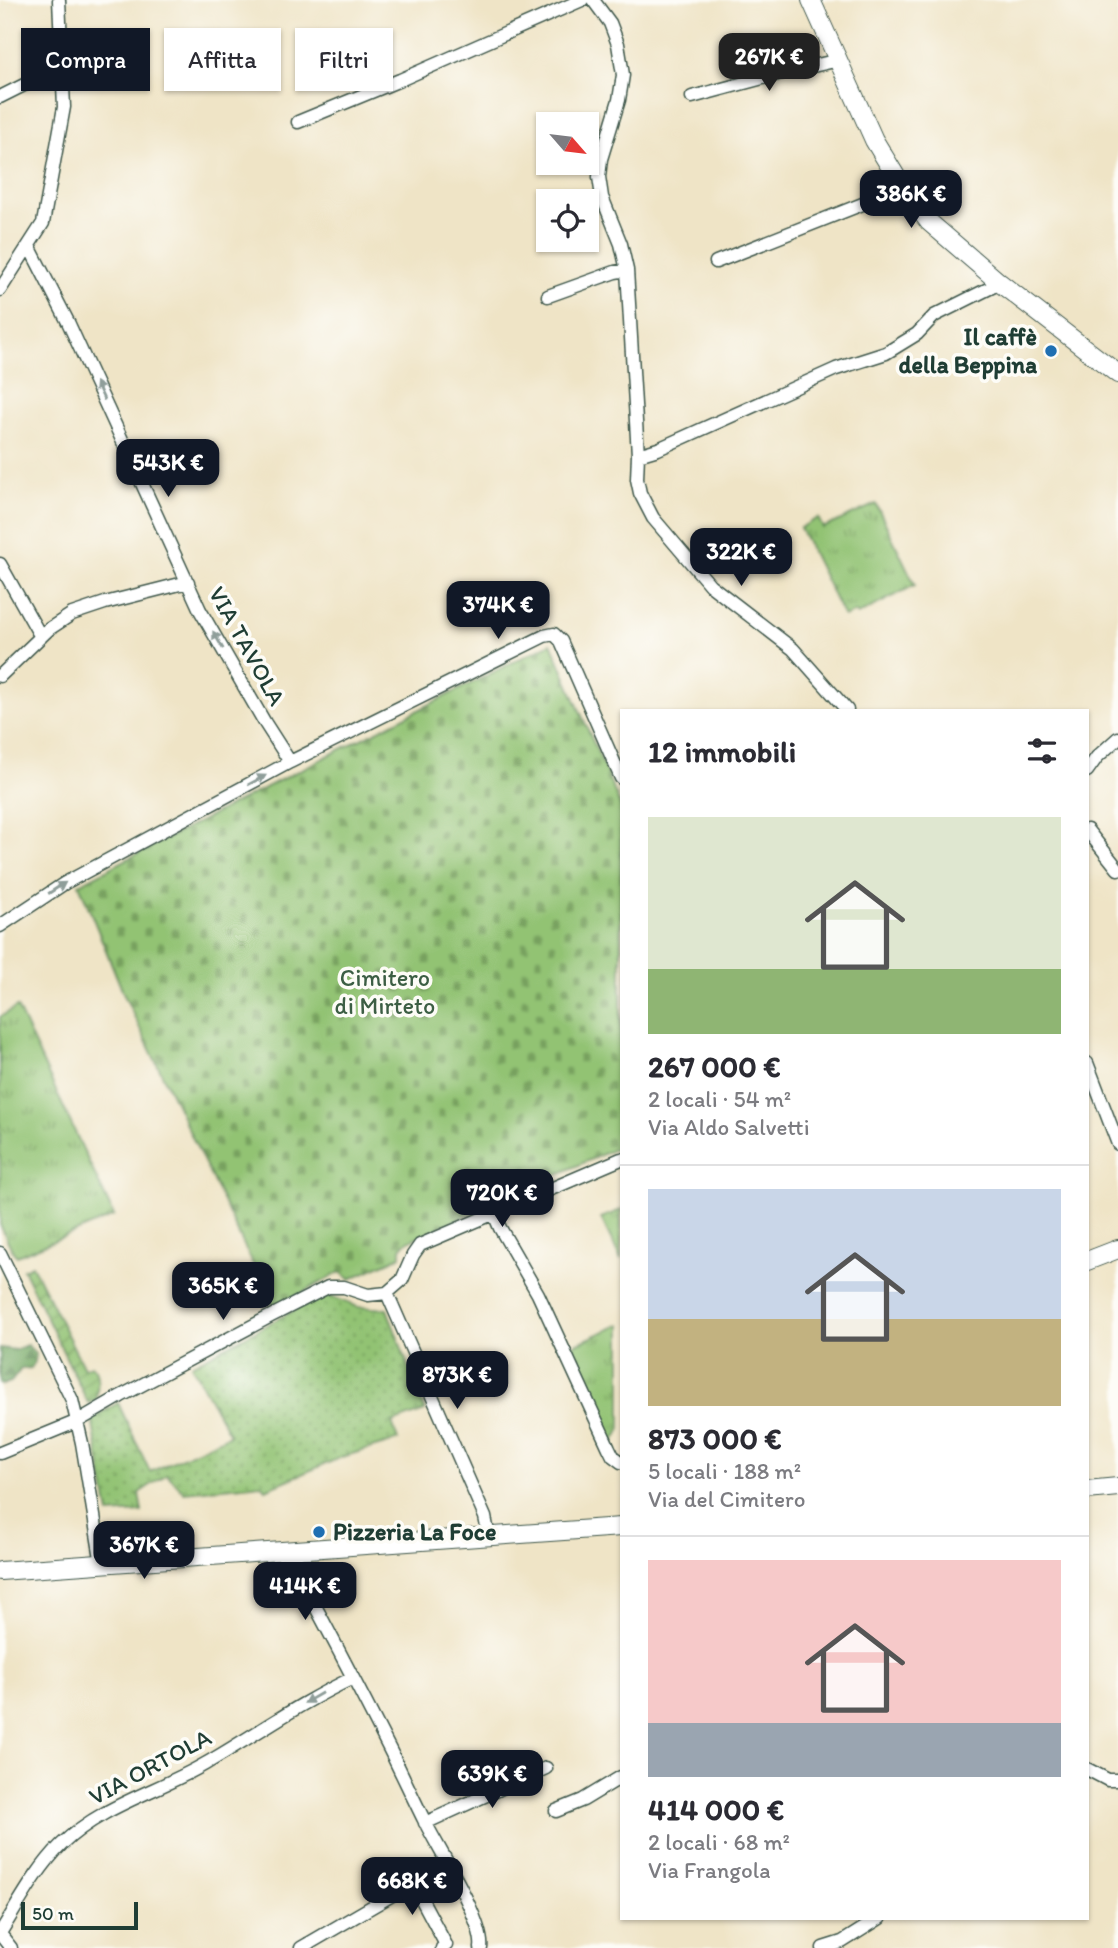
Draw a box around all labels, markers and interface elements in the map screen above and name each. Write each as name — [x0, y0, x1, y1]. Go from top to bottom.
chip: Compra — [21, 28, 150, 91]
chip: Affitta — [164, 28, 281, 91]
chip: Filtri — [295, 28, 393, 91]
pin: 267K € — [712, 34, 826, 93]
text: 267K € — [735, 42, 803, 70]
north arrow — [536, 112, 598, 175]
map controls — [536, 112, 599, 252]
pin: 386K € — [854, 170, 968, 230]
text: 386K € — [876, 179, 946, 207]
button: locate — [536, 189, 599, 252]
place label: Il caffè della Beppina — [898, 322, 1037, 380]
marker: Il caffè della Beppina — [1043, 343, 1059, 359]
one-way arrow — [94, 381, 106, 401]
pin: 543K € — [111, 440, 225, 499]
text: 543K € — [132, 448, 204, 476]
pin: 322K € — [684, 528, 798, 588]
text: 322K € — [706, 537, 776, 565]
street label: VIA TAVOLA — [203, 581, 292, 710]
pin: 374K € — [441, 582, 555, 641]
text: 374K € — [463, 590, 533, 618]
one-way arrow — [212, 631, 224, 650]
icon: filters — [1023, 732, 1061, 770]
text: 12 immobili — [648, 733, 796, 770]
one-way arrow — [247, 774, 267, 786]
icon: home — [792, 862, 918, 988]
one-way arrow — [48, 881, 66, 895]
park label: Cimitero di Mirteto — [335, 963, 435, 1020]
text: 267 000 € — [648, 1048, 781, 1085]
text: 2 locali · 54 m² — [648, 1085, 791, 1113]
text: Via Aldo Salvetti — [648, 1113, 810, 1141]
pin: 720K € — [445, 1170, 559, 1229]
text: 720K € — [467, 1178, 537, 1206]
icon: home — [792, 1234, 918, 1360]
pin: 365K € — [166, 1262, 280, 1322]
text: 365K € — [188, 1271, 258, 1299]
pin: 873K € — [400, 1352, 514, 1411]
text: 873K € — [422, 1360, 492, 1388]
text: 873 000 € — [648, 1420, 782, 1457]
text: 5 locali · 188 m² — [648, 1457, 801, 1485]
text: Via del Cimitero — [648, 1485, 806, 1513]
place label: Pizzeria La Foce — [333, 1517, 497, 1546]
pin: 367K € — [87, 1522, 201, 1581]
marker: Pizzeria La Foce — [311, 1524, 327, 1540]
text: 367K € — [109, 1530, 179, 1558]
pin: 414K € — [248, 1562, 362, 1622]
text: 414K € — [269, 1571, 341, 1599]
icon: home — [792, 1605, 918, 1731]
one-way arrow — [303, 1692, 322, 1705]
street label: VIA ORTOLA — [84, 1722, 216, 1811]
pin: 639K € — [435, 1750, 549, 1810]
text: 639K € — [457, 1759, 527, 1787]
text: 414 000 € — [648, 1791, 784, 1828]
text: 2 locali · 68 m² — [648, 1828, 790, 1856]
text: Via Frangola — [648, 1856, 771, 1884]
pin: 668K € — [355, 1857, 469, 1917]
text: 668K € — [377, 1866, 447, 1894]
scale bar — [21, 1899, 138, 1931]
text: 50 m — [32, 1902, 74, 1925]

